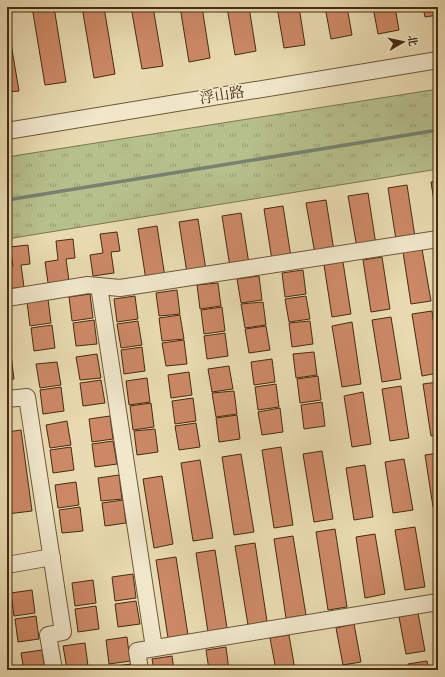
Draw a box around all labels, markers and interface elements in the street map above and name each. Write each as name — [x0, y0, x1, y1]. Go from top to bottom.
north arrow — [383, 22, 423, 62]
text: 北 — [404, 34, 421, 47]
street label: 浮山路 — [198, 82, 246, 108]

